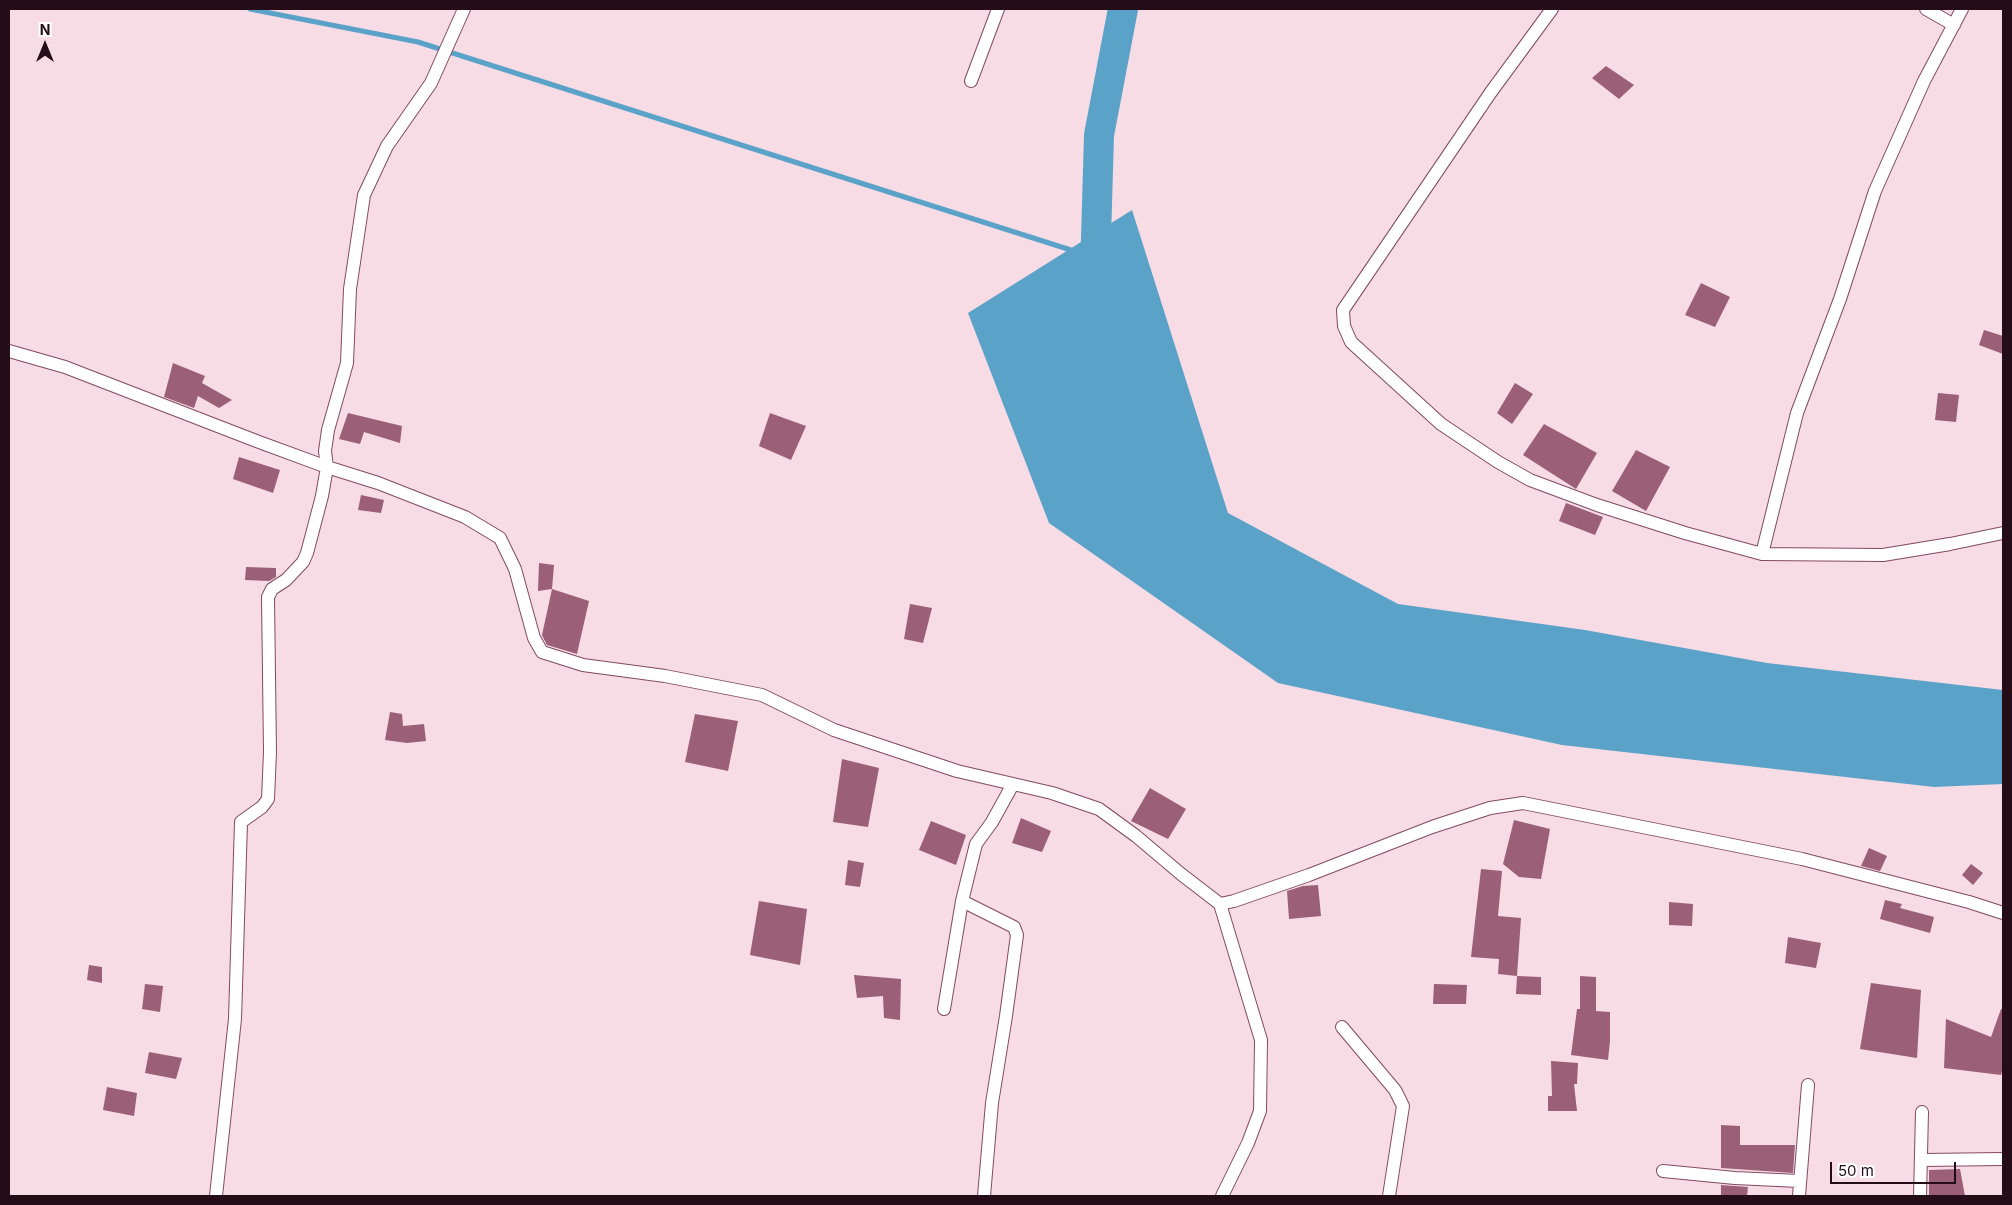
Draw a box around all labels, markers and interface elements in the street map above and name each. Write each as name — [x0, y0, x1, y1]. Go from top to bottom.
north arrow — [20, 20, 70, 70]
text: N — [40, 21, 50, 38]
scale bar — [1832, 1152, 1958, 1184]
text: 50 m — [1838, 1161, 1874, 1180]

